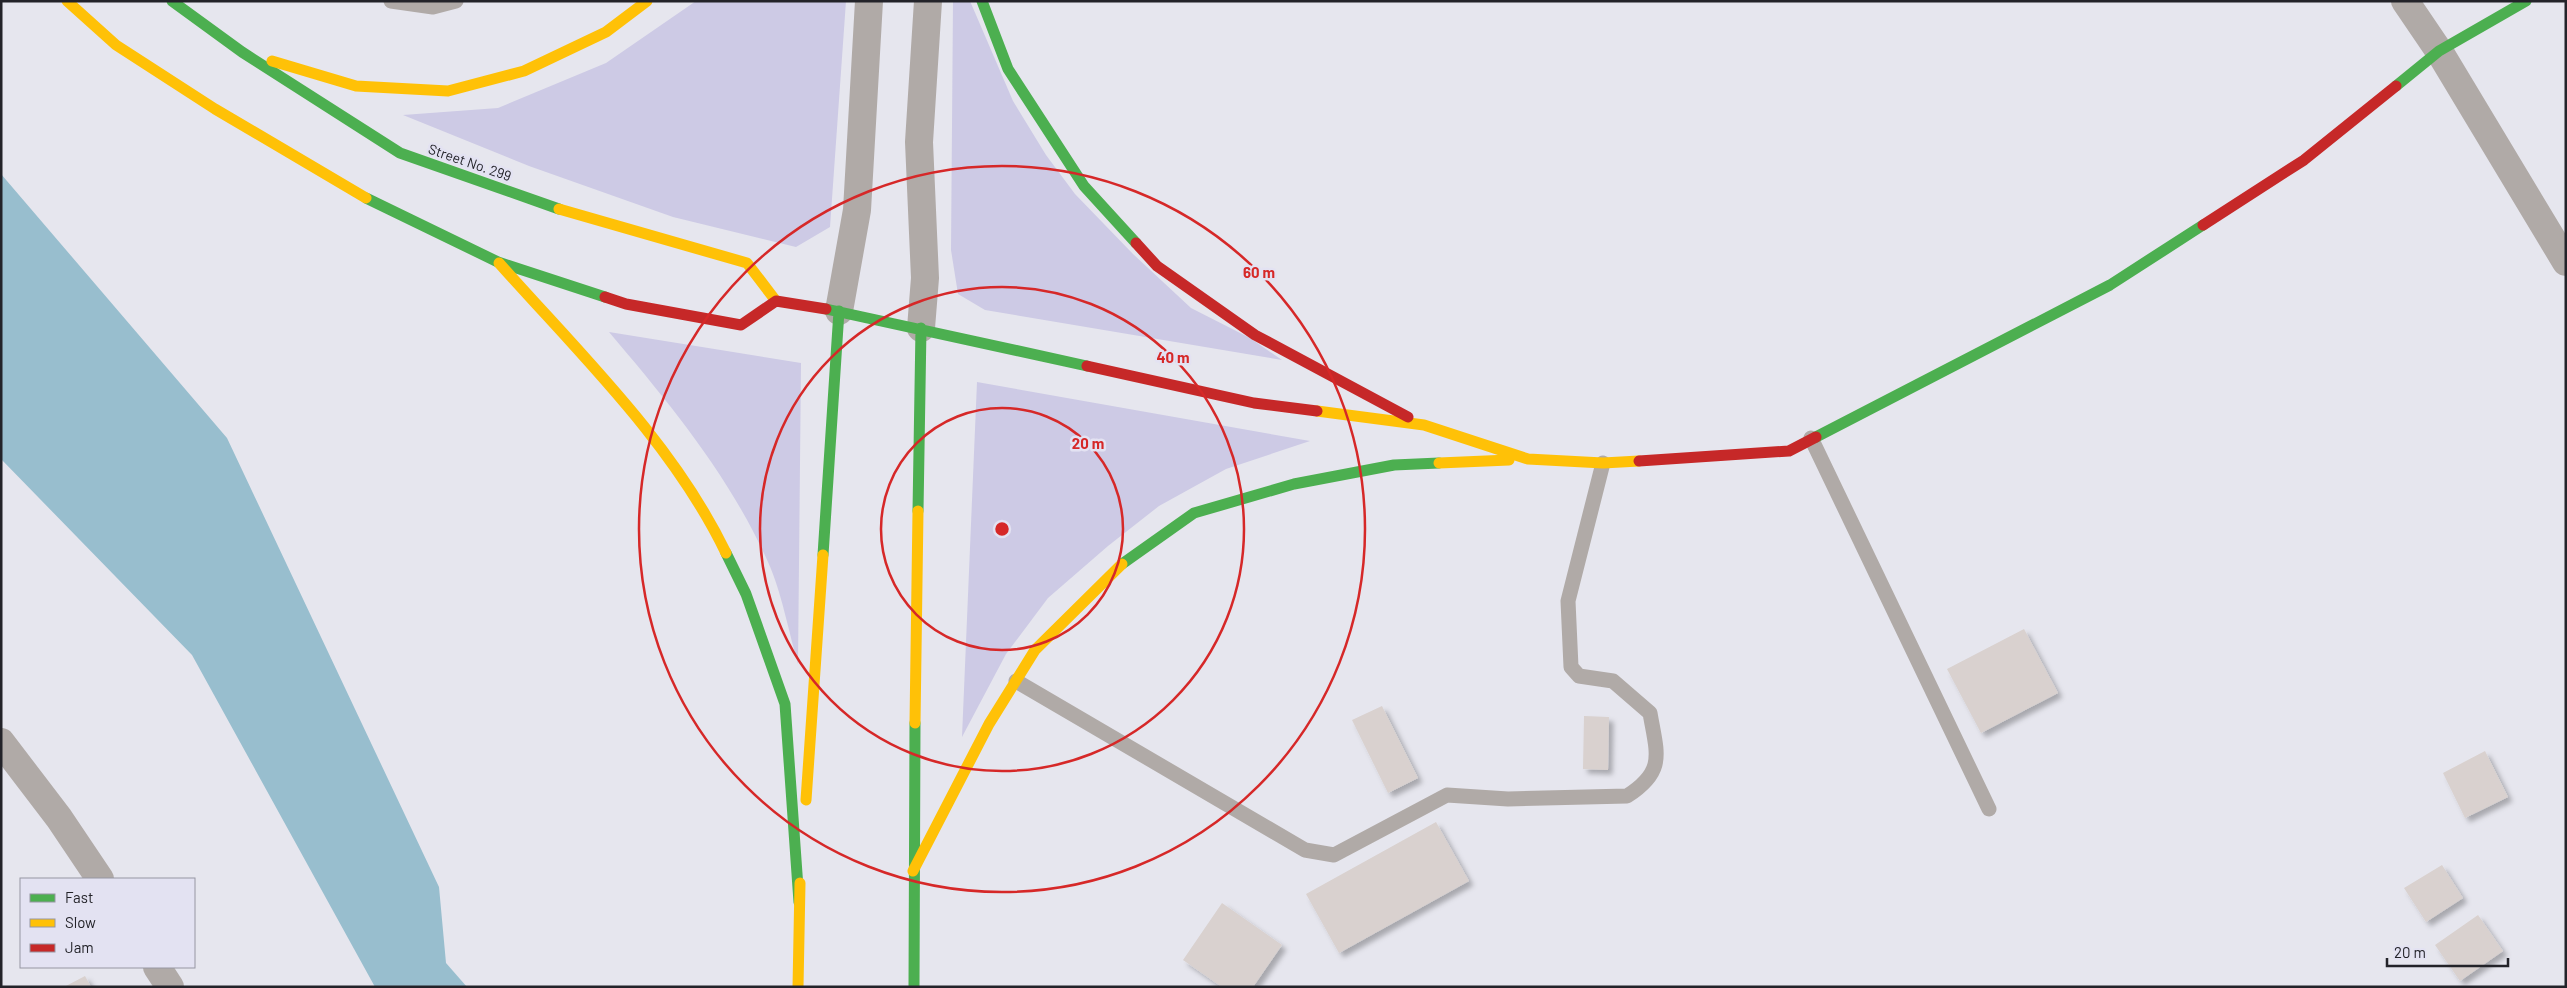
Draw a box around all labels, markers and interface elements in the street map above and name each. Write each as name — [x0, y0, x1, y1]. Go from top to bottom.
street label: Street No. 299 — [426, 140, 514, 184]
text: 60 m — [1243, 263, 1275, 281]
text: 40 m — [1156, 348, 1190, 366]
text: 20 m — [1072, 434, 1104, 452]
centre of rings — [993, 520, 1011, 538]
legend — [20, 878, 195, 968]
text: Fast — [65, 888, 93, 906]
text: Slow — [65, 913, 96, 931]
scale bar — [2387, 936, 2508, 968]
text: Jam — [65, 938, 94, 956]
text: 20 m — [2394, 943, 2426, 961]

